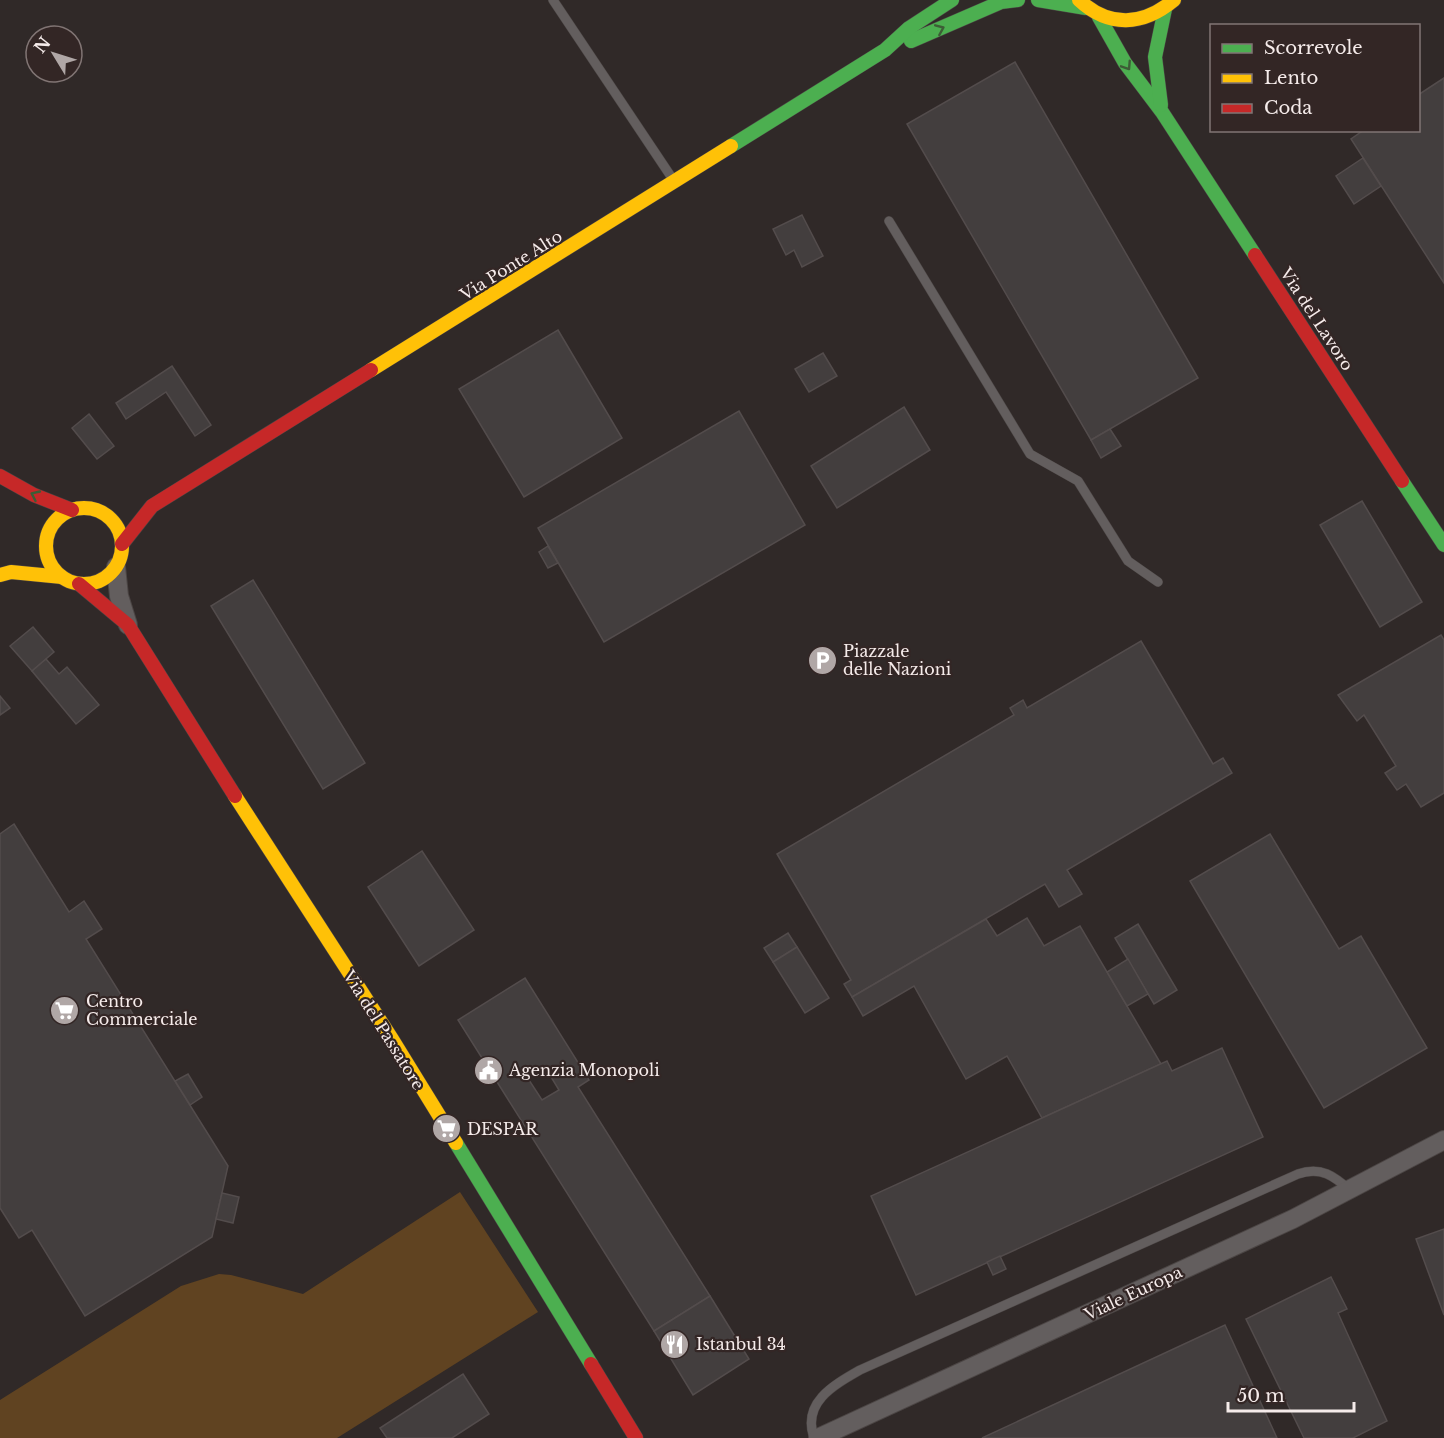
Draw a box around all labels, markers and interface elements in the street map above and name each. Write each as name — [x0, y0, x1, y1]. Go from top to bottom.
north arrow — [24, 24, 84, 84]
one-way arrow — [933, 24, 944, 36]
legend — [1210, 24, 1420, 132]
text: N — [30, 33, 55, 57]
text: Scorrevole — [1264, 37, 1363, 59]
one-way arrow — [1120, 60, 1131, 71]
text: Lento — [1264, 67, 1318, 89]
text: Coda — [1264, 97, 1312, 119]
street label: Via Ponte Alto — [456, 226, 566, 305]
street label: Via del Lavoro — [1276, 263, 1358, 374]
one-way arrow — [31, 491, 42, 503]
place label: Piazzale delle Nazioni — [843, 641, 952, 679]
parking icon: Piazzale delle Nazioni — [806, 644, 838, 676]
street label: Via del Passatore — [339, 966, 429, 1093]
place label: Centro Commerciale — [86, 991, 198, 1029]
supermarket icon: Centro Commerciale — [49, 994, 81, 1026]
public building icon: Agenzia Monopoli — [472, 1054, 504, 1086]
place label: Agenzia Monopoli — [508, 1060, 660, 1080]
supermarket icon: DESPAR — [430, 1113, 462, 1145]
place label: DESPAR — [467, 1119, 539, 1139]
street label: Viale Europa — [1080, 1262, 1185, 1325]
restaurant icon: Istanbul 34 — [659, 1328, 691, 1360]
place label: Istanbul 34 — [696, 1334, 786, 1354]
scale bar — [1228, 1375, 1354, 1413]
text: 50 m — [1237, 1385, 1285, 1407]

